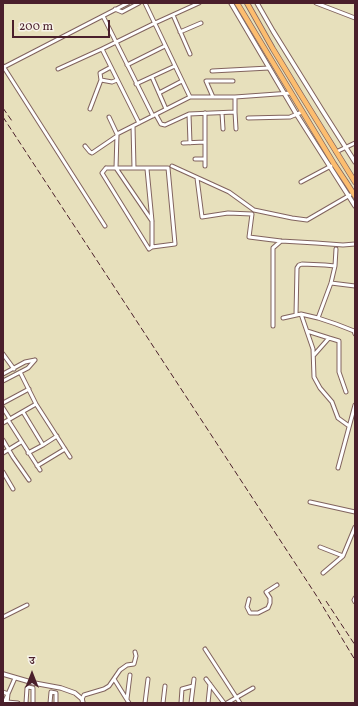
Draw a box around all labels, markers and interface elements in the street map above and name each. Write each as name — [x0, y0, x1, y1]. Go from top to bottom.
scale bar — [14, 12, 112, 38]
text: 200 m — [19, 19, 53, 35]
north arrow — [12, 654, 52, 694]
text: उ — [29, 654, 35, 669]

